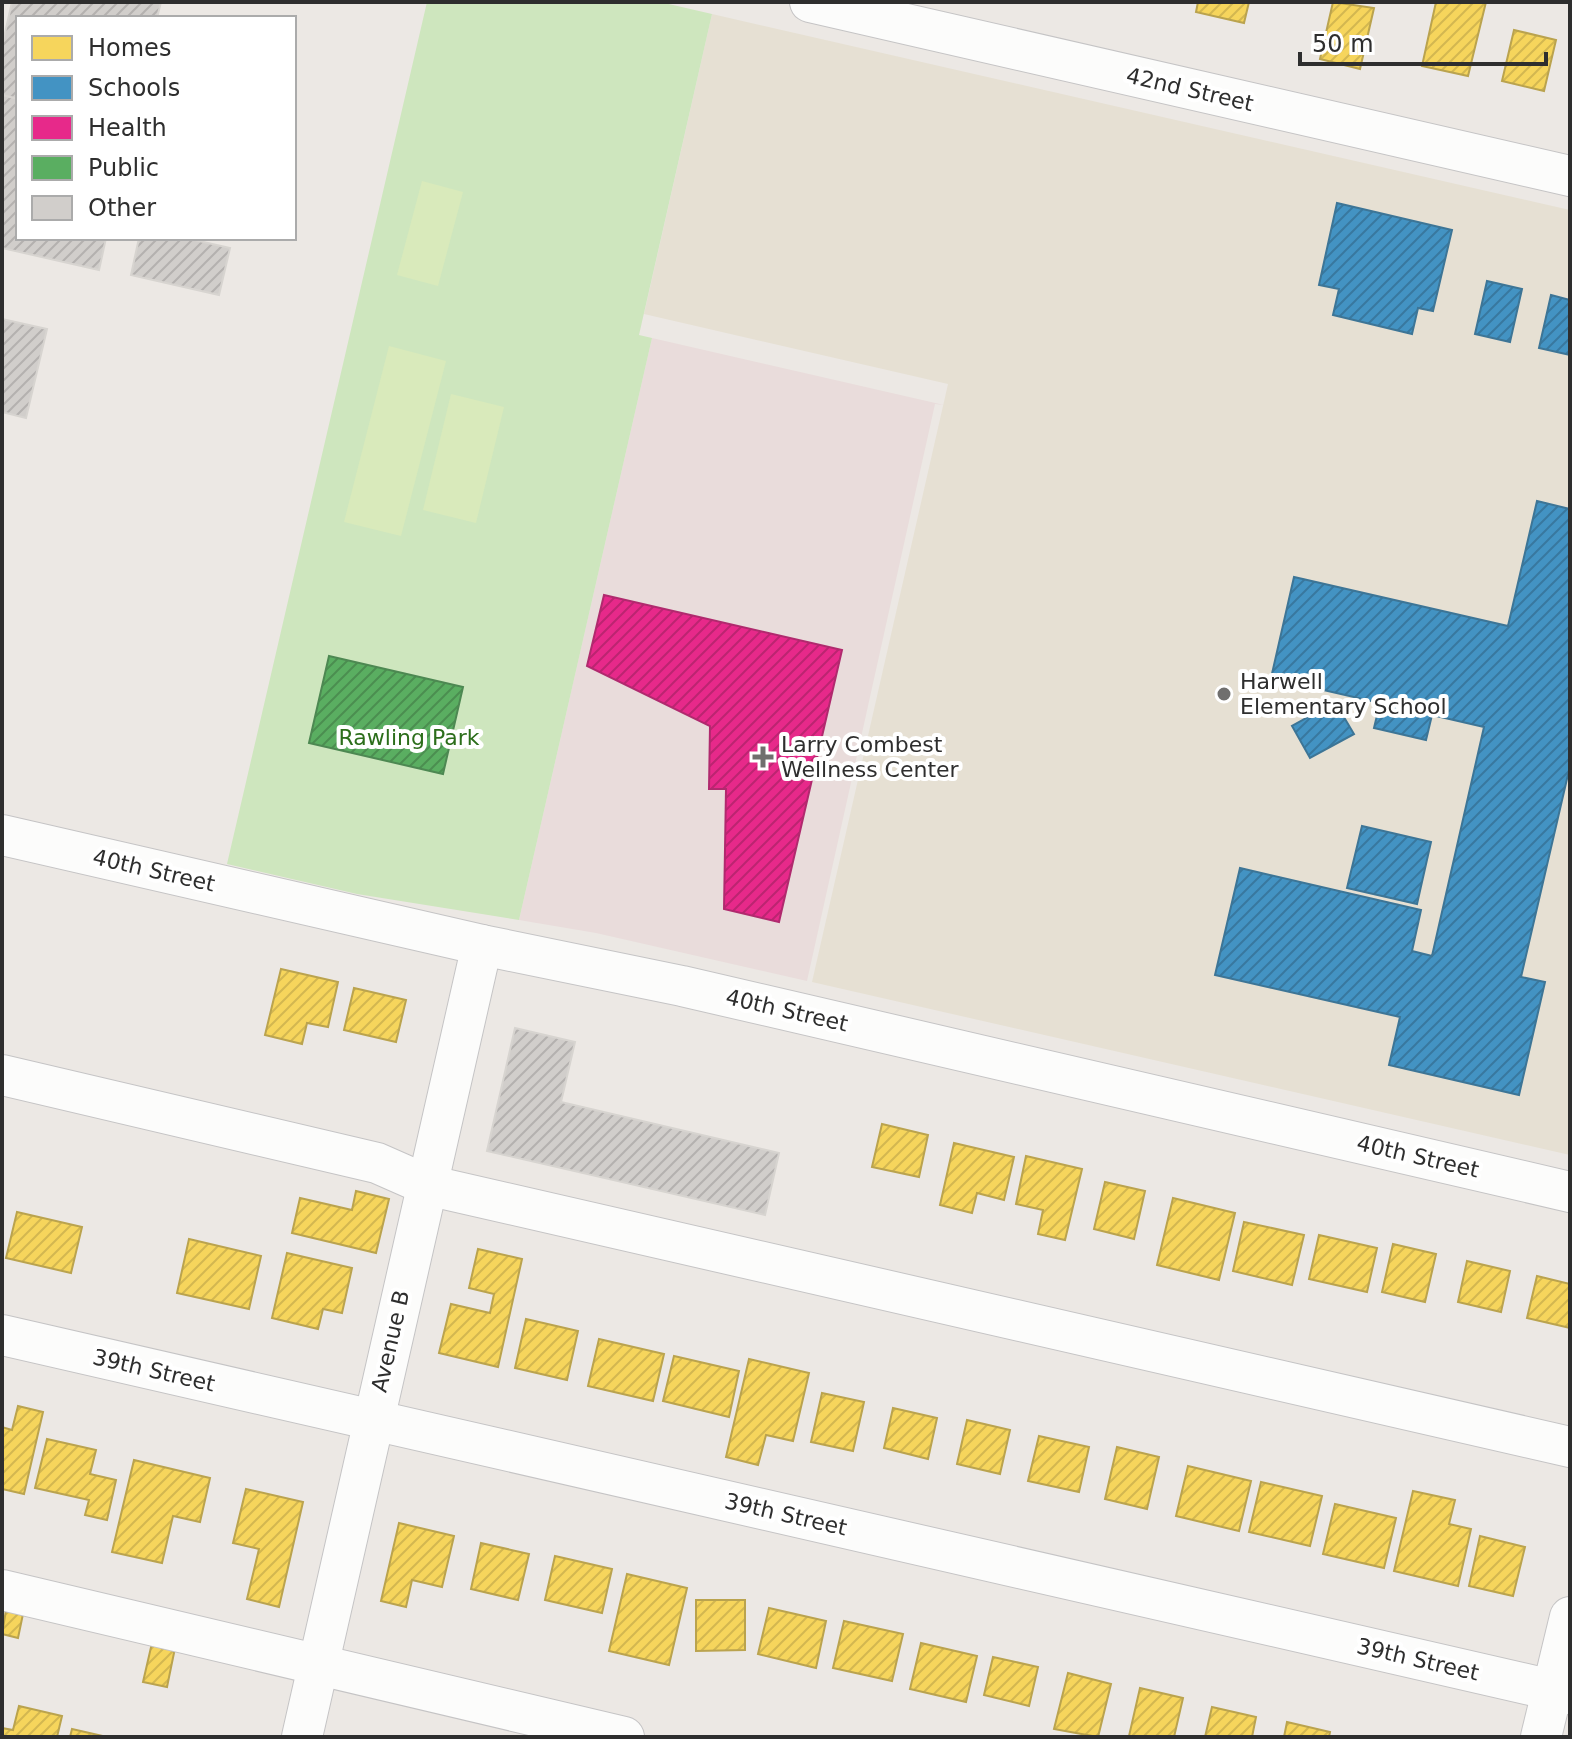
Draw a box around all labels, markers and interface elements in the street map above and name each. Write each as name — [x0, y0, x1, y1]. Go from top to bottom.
legend — [16, 16, 296, 240]
scale bar — [1300, 16, 1546, 66]
text: 50 m — [1312, 30, 1374, 58]
text: Homes — [88, 34, 171, 62]
street label: 42nd Street — [1124, 63, 1256, 116]
text: Schools — [88, 74, 180, 102]
text: Health — [88, 114, 167, 142]
text: Public — [88, 154, 159, 182]
text: Other — [88, 194, 156, 222]
place label: Harwell Elementary School — [1240, 669, 1447, 719]
marker: Harwell Elementary School — [1215, 685, 1233, 703]
park label: Rawling Park — [339, 725, 480, 750]
place label: Larry Combest Wellness Center — [781, 732, 960, 782]
marker: Larry Combest Wellness Center — [752, 746, 774, 768]
street label: 40th Street — [90, 844, 218, 897]
street label: 40th Street — [723, 984, 851, 1037]
street label: 40th Street — [1354, 1130, 1482, 1183]
street label: Avenue B — [367, 1288, 414, 1395]
street label: 39th Street — [90, 1344, 218, 1397]
street label: 39th Street — [722, 1488, 850, 1541]
street label: 39th Street — [1354, 1633, 1482, 1686]

